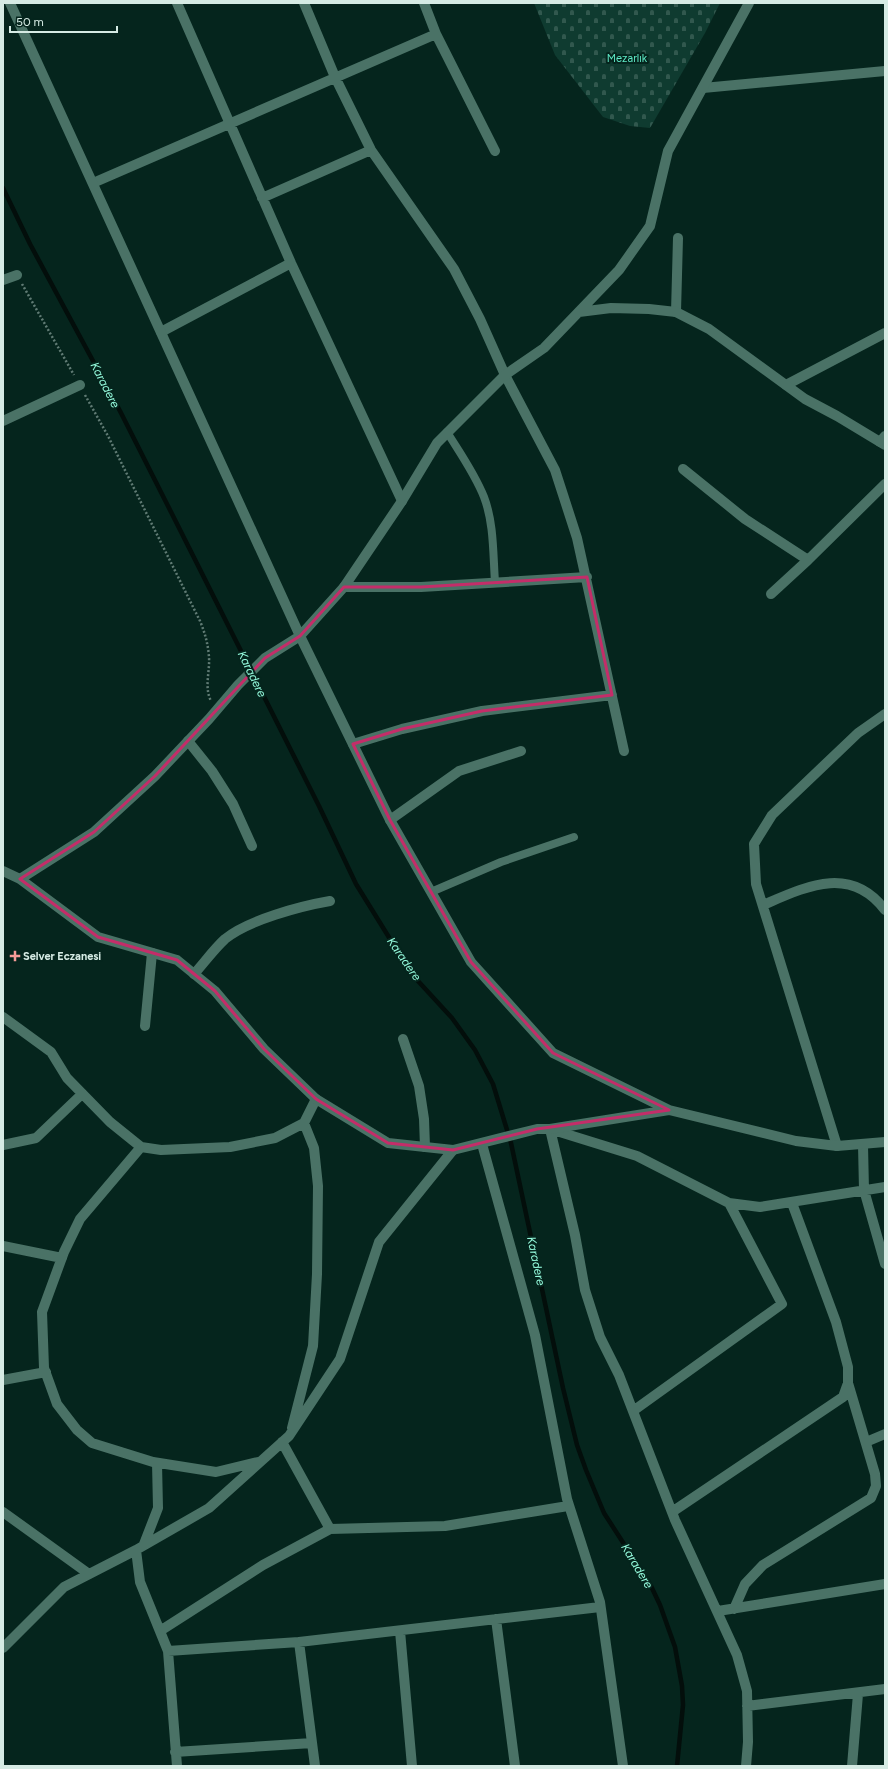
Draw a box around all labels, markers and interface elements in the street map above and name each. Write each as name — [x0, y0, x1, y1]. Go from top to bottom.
scale bar — [10, 8, 117, 34]
text: 50 m — [16, 15, 44, 29]
park label: Mezarlık — [607, 52, 648, 65]
water label: Karadere — [87, 360, 123, 411]
water label: Karadere — [235, 649, 269, 700]
water label: Karadere — [384, 935, 424, 984]
place label: Selver Eczanesi — [23, 950, 101, 963]
marker: Selver Eczanesi — [10, 951, 20, 961]
water label: Karadere — [524, 1235, 548, 1287]
water label: Karadere — [618, 1541, 656, 1591]

